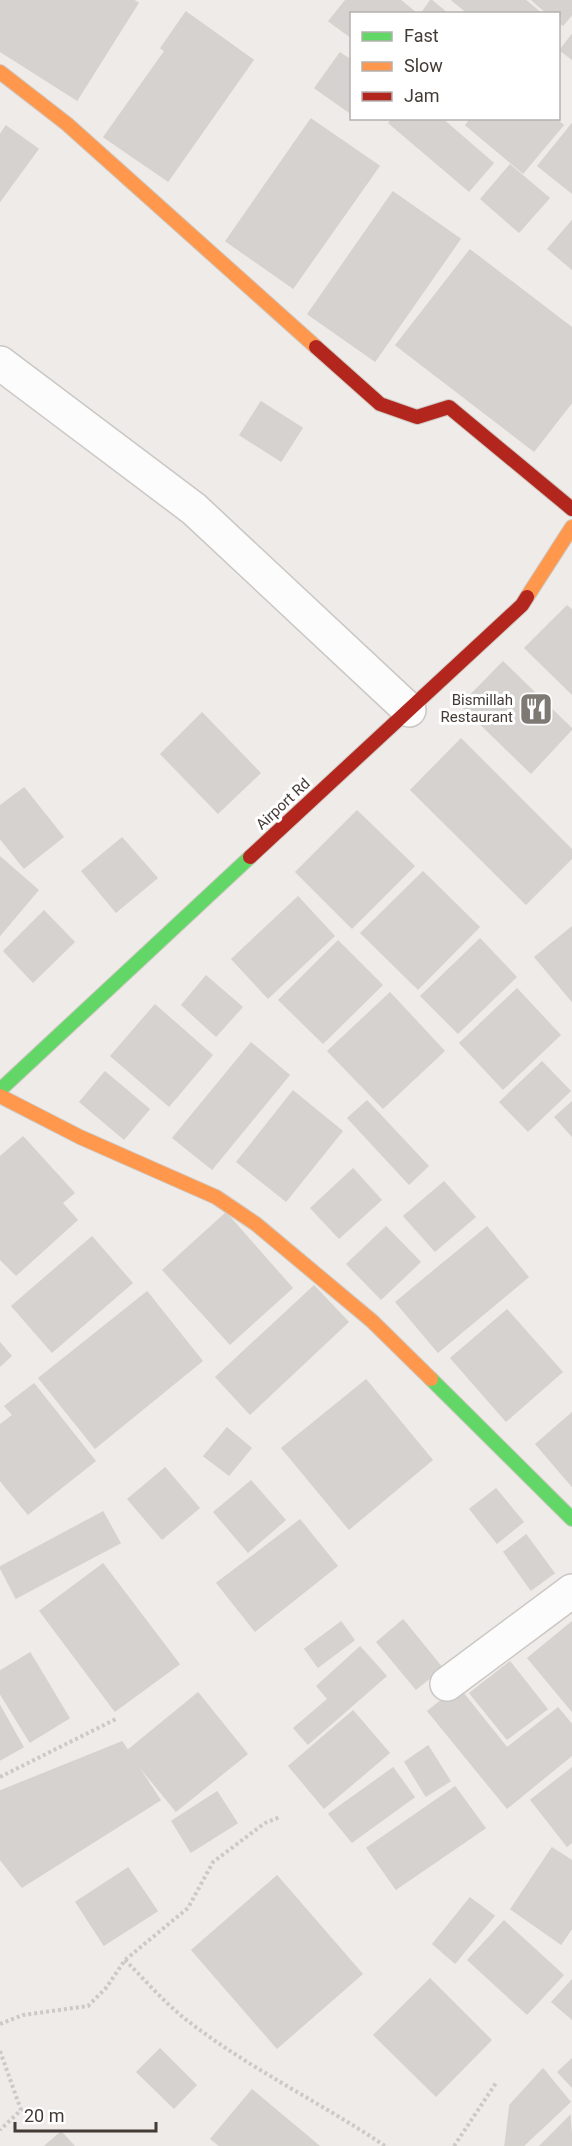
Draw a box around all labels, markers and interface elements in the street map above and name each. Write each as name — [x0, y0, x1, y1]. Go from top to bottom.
legend — [350, 12, 560, 120]
text: Fast — [404, 25, 439, 46]
text: Slow — [404, 55, 443, 76]
text: Jam — [404, 85, 440, 106]
place label: Bismillah Restaurant — [441, 691, 513, 726]
restaurant icon: Bismillah Restaurant — [518, 691, 554, 727]
street label: Airport Rd — [252, 774, 314, 834]
scale bar — [15, 2095, 156, 2133]
text: 20 m — [24, 2105, 64, 2126]

